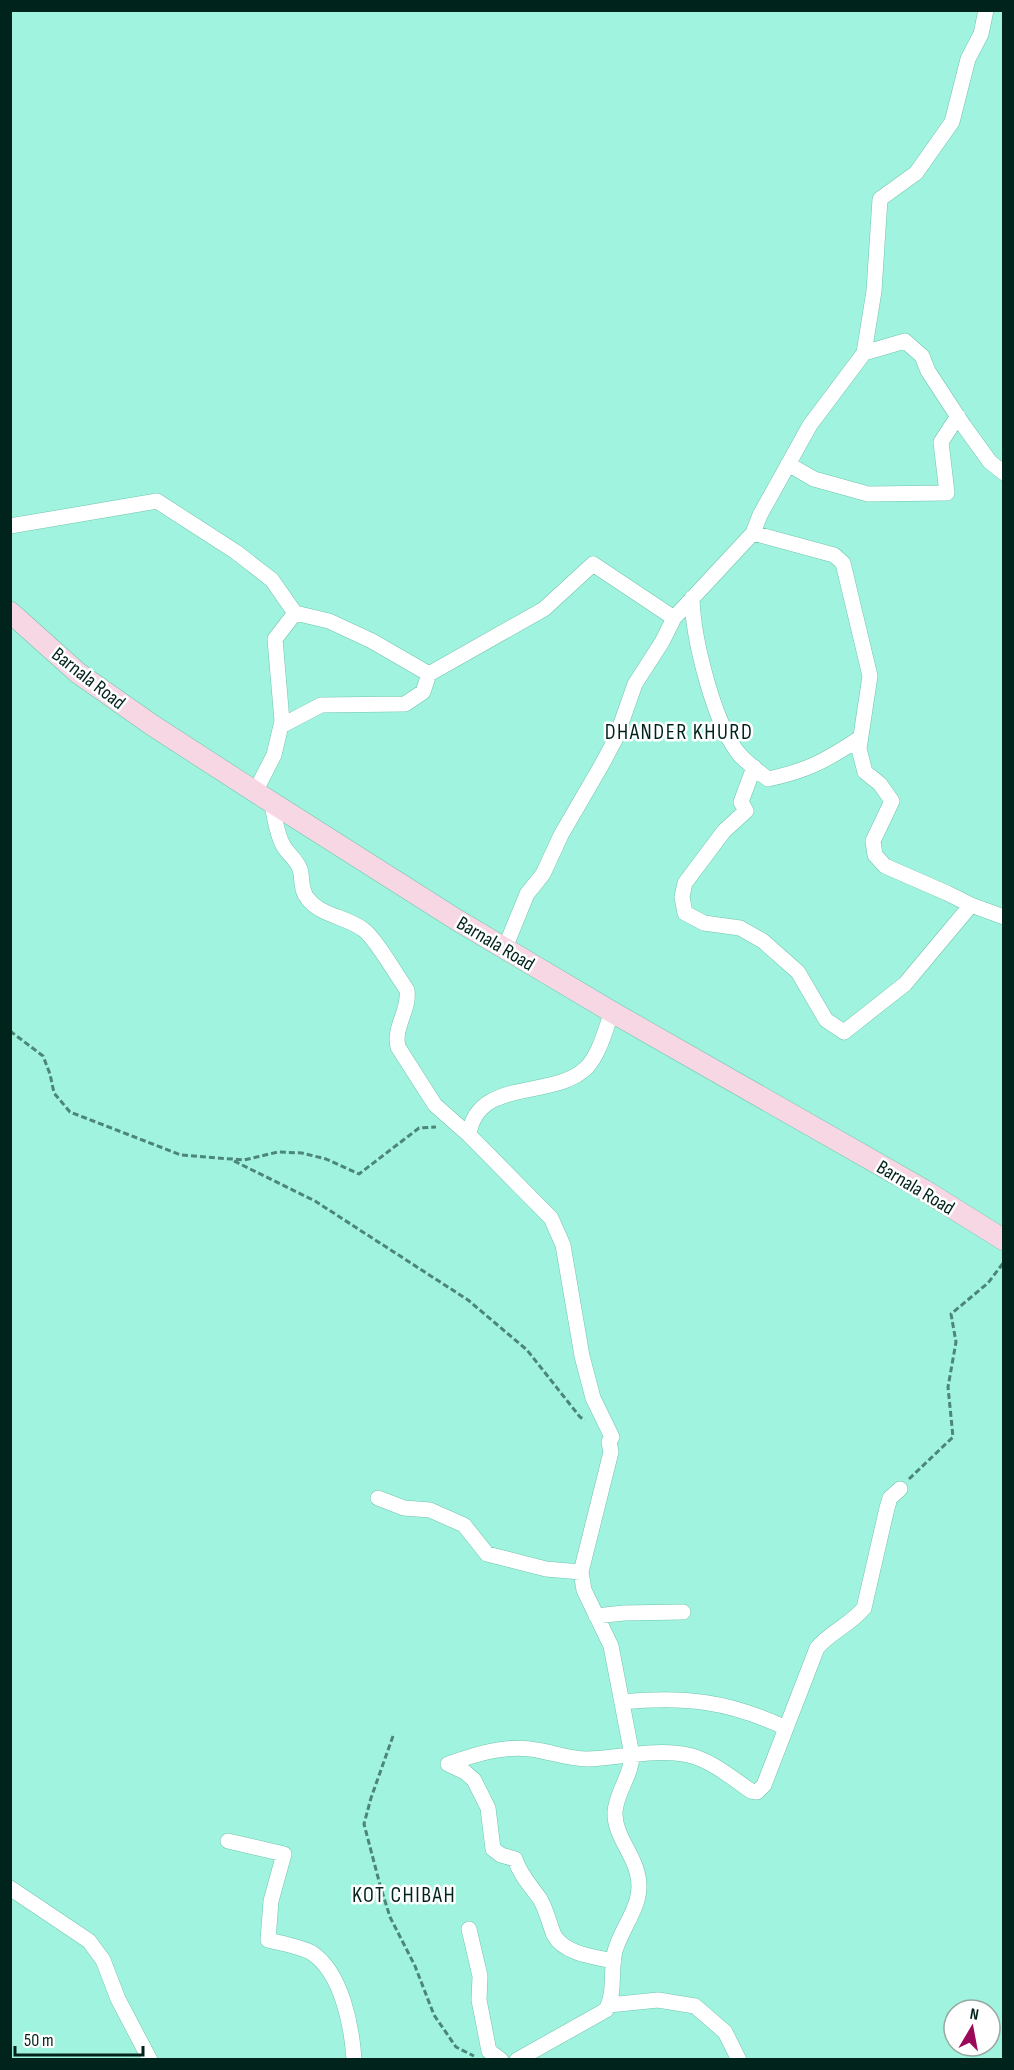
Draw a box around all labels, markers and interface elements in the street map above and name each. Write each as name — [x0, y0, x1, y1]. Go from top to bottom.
street label: Barnala Road — [47, 643, 130, 715]
district label: DHANDER KHURD — [605, 719, 753, 746]
street label: Barnala Road — [452, 911, 539, 976]
street label: Barnala Road — [872, 1155, 959, 1220]
district label: KOT CHIBAH — [352, 1882, 456, 1909]
north arrow — [942, 1998, 1002, 2058]
text: N — [968, 2005, 980, 2025]
scale bar — [15, 2019, 142, 2057]
text: 50 m — [24, 2030, 54, 2051]

